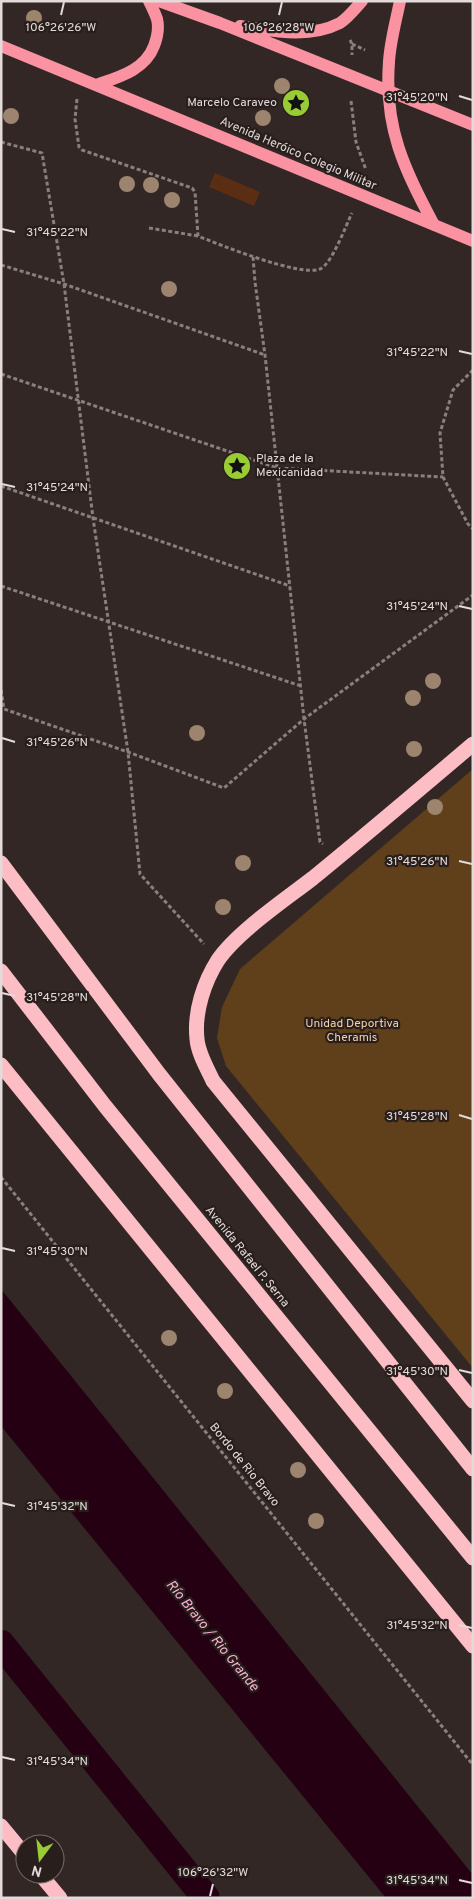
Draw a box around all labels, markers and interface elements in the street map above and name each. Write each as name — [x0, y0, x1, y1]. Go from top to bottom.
text: 106°26'26"W — [26, 20, 96, 36]
text: 106°26'28"W — [244, 20, 314, 36]
place icon: Marcelo Caraveo — [281, 88, 311, 118]
text: 31°45'20"N — [386, 90, 448, 106]
place label: Marcelo Caraveo — [187, 95, 277, 111]
street label: Avenida Heróico Colegio Militar — [217, 114, 379, 194]
text: 31°45'22"N — [26, 225, 88, 241]
text: 31°45'22"N — [386, 345, 448, 361]
place icon: Plaza de la Mexicanidad — [222, 451, 252, 481]
place label: Plaza de la Mexicanidad — [256, 451, 323, 481]
text: 31°45'24"N — [26, 480, 88, 496]
text: 31°45'24"N — [386, 599, 448, 615]
text: 31°45'26"N — [26, 735, 88, 751]
text: 31°45'26"N — [386, 854, 448, 870]
text: 31°45'28"N — [26, 990, 88, 1006]
park label: Unidad Deportiva Cheramis — [305, 1016, 399, 1046]
text: 31°45'28"N — [386, 1109, 448, 1125]
street label: Avenida Rafael P. Serna — [201, 1203, 293, 1311]
text: 31°45'30"N — [26, 1244, 88, 1260]
text: 31°45'30"N — [386, 1364, 448, 1380]
street label: Bordo de Rio Bravo — [205, 1420, 283, 1510]
text: 31°45'32"N — [26, 1499, 88, 1515]
water label: Río Bravo / Rio Grande — [162, 1577, 263, 1696]
text: 31°45'32"N — [386, 1618, 448, 1634]
text: 31°45'34"N — [26, 1754, 88, 1770]
north arrow — [15, 1834, 65, 1884]
text: N — [30, 1861, 44, 1880]
text: 106°26'32"W — [178, 1865, 248, 1881]
text: 31°45'34"N — [386, 1873, 448, 1889]

